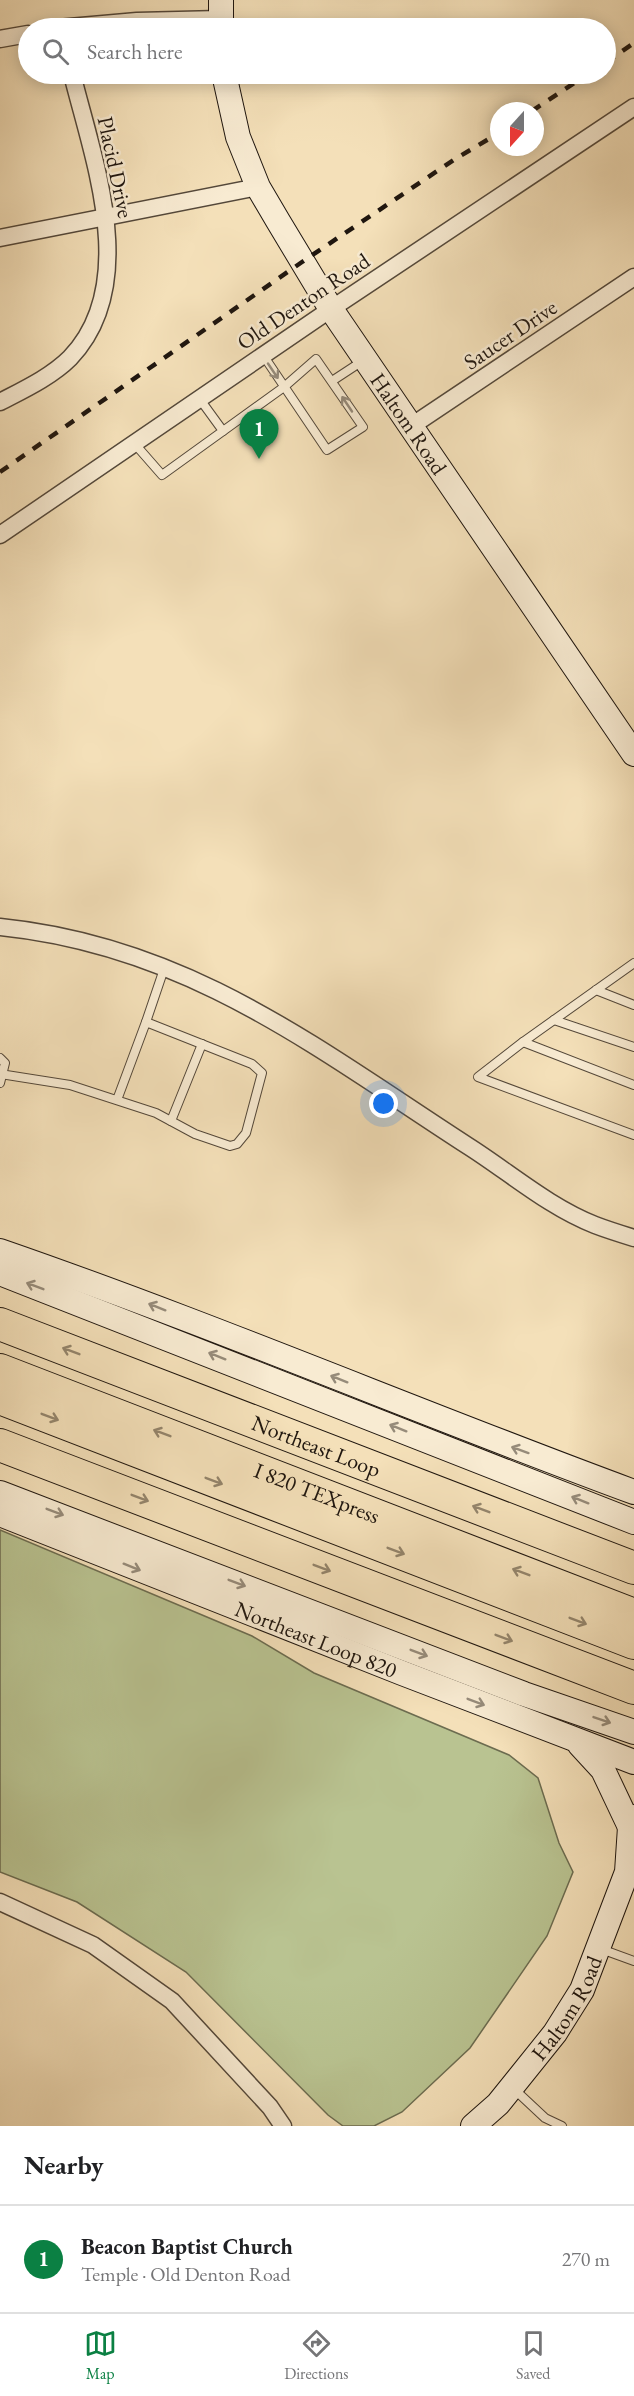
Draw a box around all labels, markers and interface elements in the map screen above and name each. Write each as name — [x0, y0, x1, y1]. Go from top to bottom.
search box — [18, 18, 616, 84]
icon: search — [39, 35, 72, 68]
text: Search here — [87, 37, 182, 66]
north arrow — [490, 102, 544, 156]
street label: Placid Drive — [91, 114, 140, 221]
street label: Old Denton Road — [231, 246, 376, 357]
street label: Saucer Drive — [458, 292, 563, 376]
one-way arrow — [268, 362, 280, 379]
street label: Haltom Road — [364, 367, 454, 481]
one-way arrow — [341, 396, 353, 412]
pin: 1 — [240, 410, 278, 459]
your location — [369, 1089, 398, 1118]
one-way arrow — [26, 1280, 45, 1291]
one-way arrow — [149, 1301, 167, 1312]
one-way arrow — [62, 1345, 81, 1356]
one-way arrow — [208, 1350, 227, 1361]
one-way arrow — [330, 1373, 348, 1384]
street label: Northeast Loop — [248, 1408, 385, 1484]
one-way arrow — [41, 1413, 59, 1424]
one-way arrow — [390, 1422, 408, 1433]
one-way arrow — [154, 1427, 172, 1438]
one-way arrow — [511, 1444, 530, 1455]
street label: I 820 TEXpress — [250, 1456, 384, 1530]
one-way arrow — [204, 1476, 223, 1487]
one-way arrow — [130, 1494, 149, 1505]
one-way arrow — [571, 1494, 589, 1505]
one-way arrow — [473, 1503, 491, 1514]
one-way arrow — [46, 1508, 64, 1519]
one-way arrow — [386, 1546, 405, 1557]
one-way arrow — [123, 1562, 141, 1573]
one-way arrow — [312, 1563, 331, 1574]
one-way arrow — [512, 1565, 530, 1576]
one-way arrow — [227, 1578, 246, 1589]
street label: Northeast Loop 820 — [231, 1594, 402, 1685]
one-way arrow — [568, 1616, 587, 1627]
one-way arrow — [494, 1633, 513, 1644]
one-way arrow — [409, 1648, 428, 1659]
one-way arrow — [466, 1697, 485, 1708]
one-way arrow — [592, 1716, 611, 1727]
street label: Haltom Road — [525, 1951, 609, 2067]
text: Nearby — [24, 2148, 104, 2182]
text: Beacon Baptist Church — [81, 2232, 293, 2261]
text: 1 — [38, 2246, 49, 2272]
text: 270 m — [562, 2246, 610, 2272]
text: Temple · Old Denton Road — [81, 2261, 291, 2287]
tab: Map — [84, 2327, 117, 2384]
tab: Directions — [284, 2327, 349, 2384]
tab: Saved — [516, 2327, 550, 2384]

